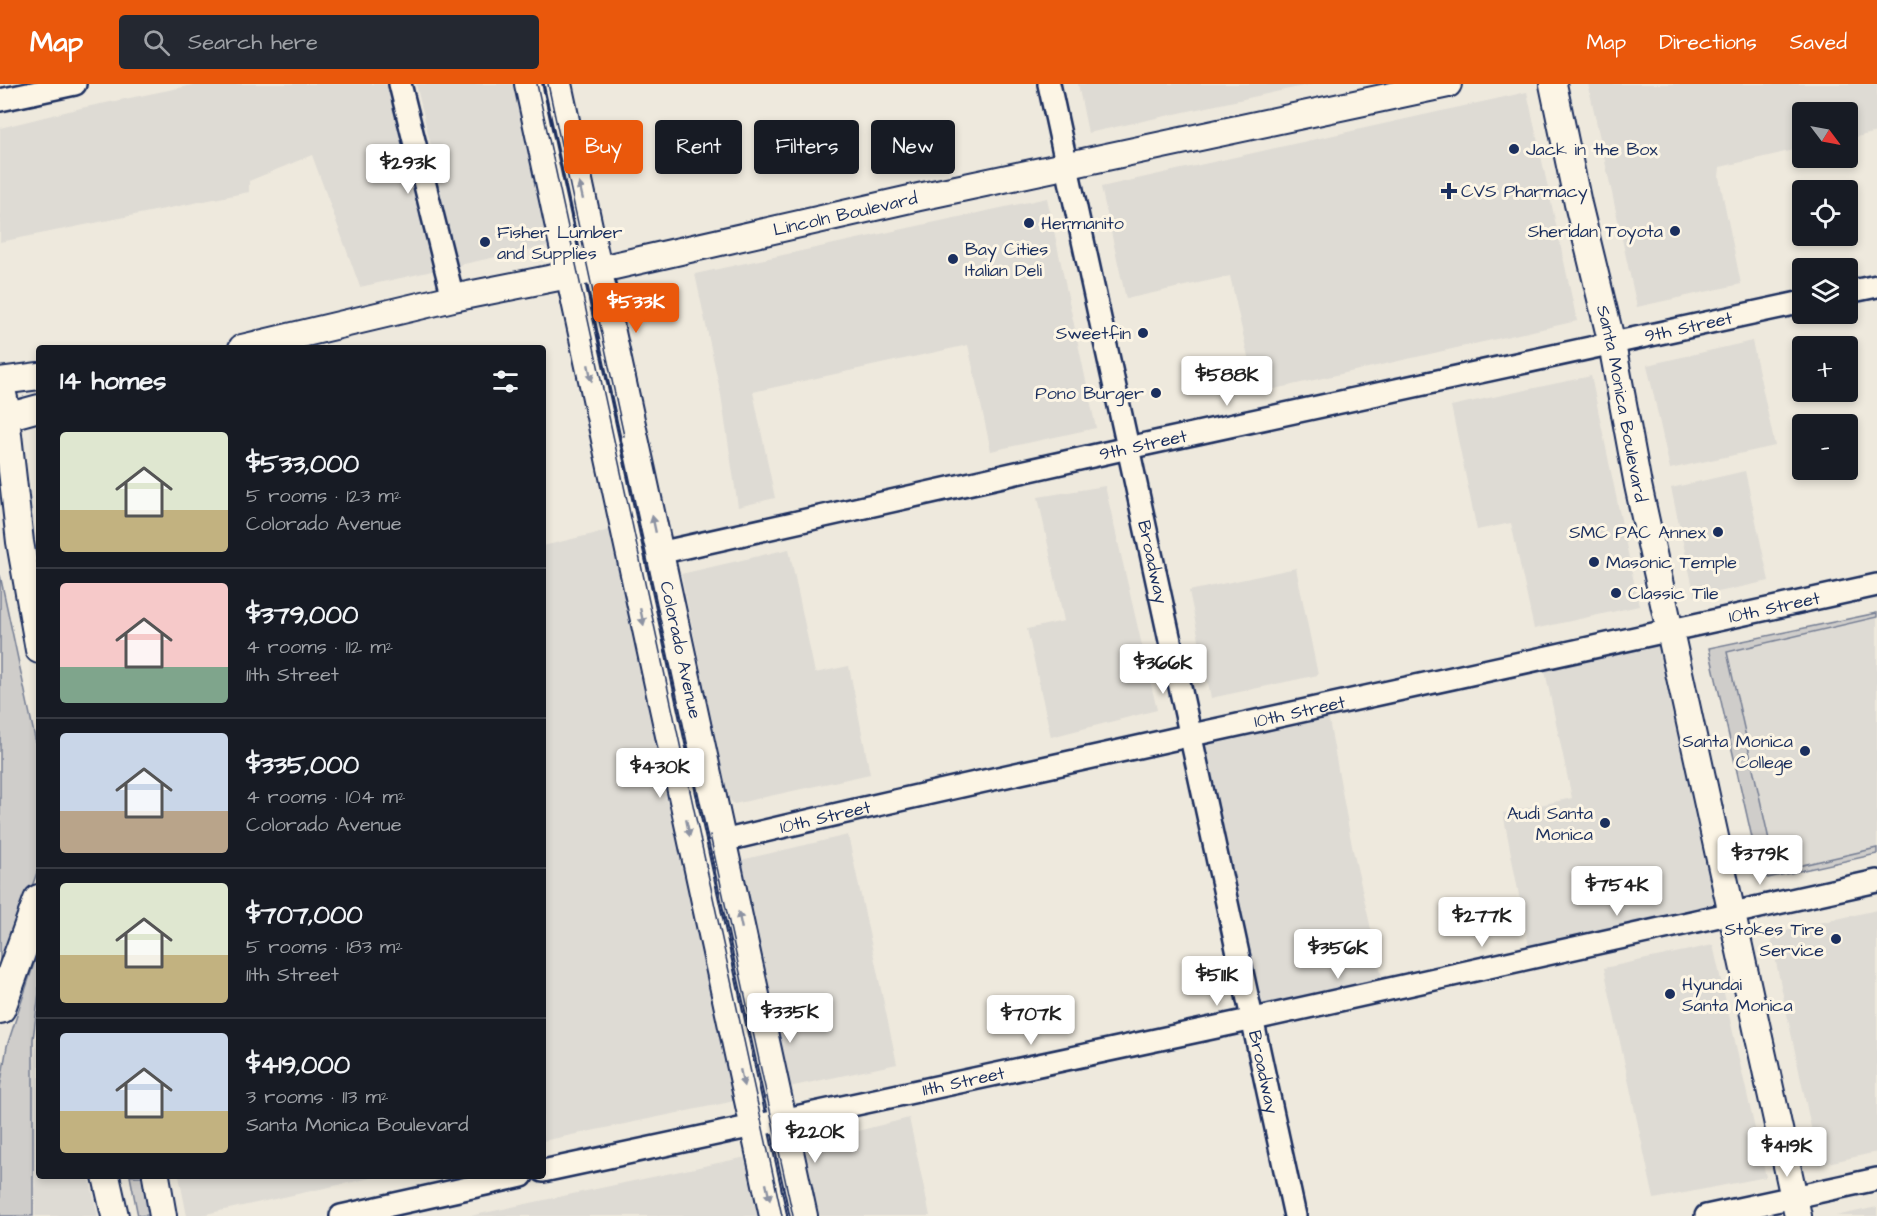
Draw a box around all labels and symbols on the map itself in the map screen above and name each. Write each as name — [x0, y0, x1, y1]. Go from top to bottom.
north arrow — [1792, 102, 1858, 168]
place label: Jack in the Box — [1526, 137, 1658, 162]
marker: Jack in the Box — [1507, 142, 1521, 156]
pin: $293K — [366, 144, 450, 195]
place label: CVS Pharmacy — [1461, 179, 1588, 205]
one-way arrow — [576, 182, 586, 201]
marker: CVS Pharmacy — [1442, 184, 1456, 198]
street label: Lincoln Boulevard — [771, 186, 920, 243]
place label: Hermanito — [1041, 211, 1124, 236]
marker: Hermanito — [1022, 216, 1036, 230]
place label: Sheridan Toyota — [1528, 219, 1663, 245]
place label: Fisher Lumber and Supplies — [497, 220, 622, 266]
marker: Sheridan Toyota — [1668, 224, 1682, 238]
marker: Fisher Lumber and Supplies — [478, 235, 492, 249]
place label: Bay Cities Italian Deli — [965, 237, 1048, 283]
marker: Bay Cities Italian Deli — [946, 252, 960, 266]
pin: $533K — [594, 283, 678, 334]
street label: Santa Monica Boulevard — [1590, 302, 1653, 505]
street label: 9th Street — [1642, 305, 1735, 349]
place label: Sweetfin — [1056, 321, 1131, 346]
marker: Sweetfin — [1136, 326, 1150, 340]
pin: $588K — [1185, 356, 1269, 407]
one-way arrow — [586, 364, 596, 382]
place label: Pono Burger — [1035, 381, 1144, 407]
marker: Pono Burger — [1149, 386, 1163, 400]
street label: 9th Street — [1097, 423, 1190, 467]
one-way arrow — [648, 515, 658, 533]
street label: Broadway — [1131, 518, 1174, 606]
place label: SMC PAC Annex — [1569, 520, 1707, 545]
marker: SMC PAC Annex — [1711, 525, 1725, 539]
place label: Masonic Temple — [1606, 550, 1737, 575]
marker: Masonic Temple — [1587, 555, 1601, 569]
street label: Colorado Avenue — [653, 579, 708, 721]
place label: Classic Tile — [1628, 581, 1719, 606]
street label: 10th Street — [1726, 585, 1823, 630]
marker: Classic Tile — [1609, 586, 1623, 600]
one-way arrow — [638, 608, 648, 626]
pin: $366K — [1121, 644, 1205, 695]
street label: 10th Street — [1252, 690, 1348, 734]
place label: Santa Monica College — [1682, 729, 1793, 776]
marker: Santa Monica College — [1798, 744, 1812, 758]
pin: $430K — [618, 748, 702, 799]
street label: 10th Street — [777, 795, 874, 840]
place label: Audi Santa Monica — [1507, 801, 1593, 847]
marker: Audi Santa Monica — [1598, 816, 1612, 830]
one-way arrow — [684, 819, 693, 838]
pin: $379K — [1718, 835, 1802, 886]
pin: $754K — [1575, 866, 1659, 917]
pin: $277K — [1440, 897, 1524, 948]
one-way arrow — [735, 910, 744, 929]
place label: Stokes Tire Service — [1724, 917, 1824, 963]
pin: $356K — [1296, 929, 1380, 980]
marker: Stokes Tire Service — [1829, 932, 1843, 946]
pin: $511K — [1175, 956, 1259, 1007]
place label: Hyundai Santa Monica — [1682, 972, 1793, 1018]
marker: Hyundai Santa Monica — [1663, 987, 1677, 1001]
pin: $335K — [748, 993, 832, 1044]
pin: $707K — [989, 995, 1073, 1046]
street label: Broadway — [1242, 1028, 1284, 1116]
street label: 11th Street — [920, 1060, 1008, 1103]
one-way arrow — [738, 1069, 747, 1088]
pin: $220K — [773, 1113, 857, 1164]
pin: $419K — [1745, 1127, 1829, 1178]
one-way arrow — [764, 1183, 773, 1202]

